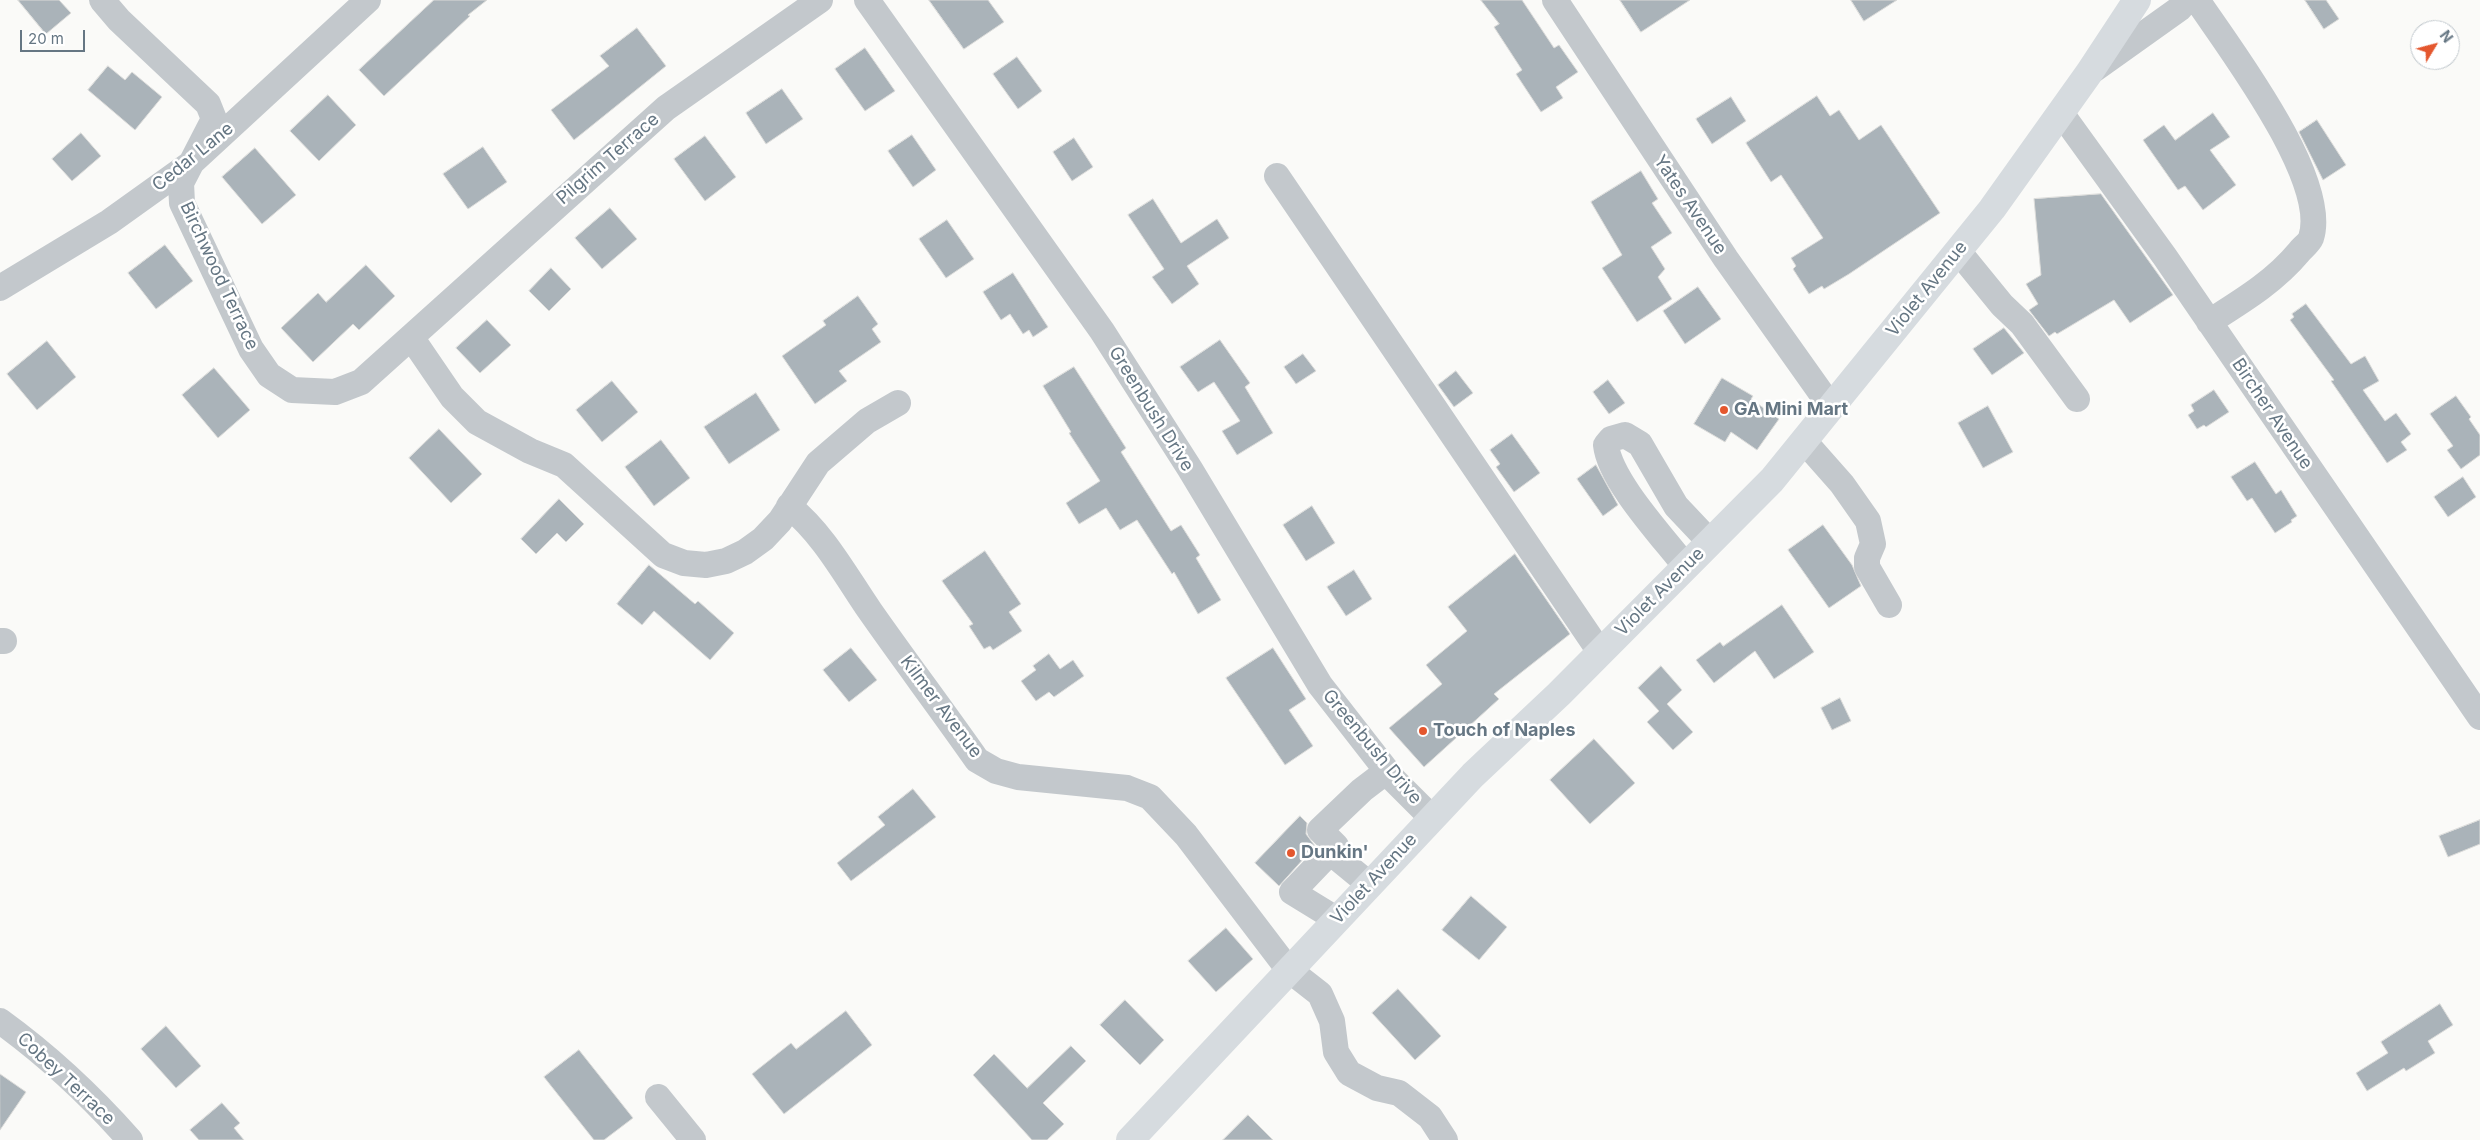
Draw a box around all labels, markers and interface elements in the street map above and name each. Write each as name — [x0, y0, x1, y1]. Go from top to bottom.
scale bar — [22, 20, 88, 52]
north arrow — [2410, 20, 2460, 70]
text: N — [2437, 27, 2457, 46]
text: 20 m — [28, 29, 64, 48]
street label: Pilgrim Terrace — [552, 109, 664, 209]
street label: Cedar Lane — [148, 118, 238, 196]
street label: Yates Avenue — [1649, 151, 1731, 259]
street label: Birchwood Terrace — [175, 198, 263, 354]
street label: Violet Avenue — [1882, 237, 1972, 341]
street label: Greenbush Drive — [1104, 343, 1198, 475]
street label: Bircher Avenue — [2227, 354, 2317, 474]
place label: GA Mini Mart — [1734, 399, 1848, 421]
marker: GA Mini Mart — [1718, 404, 1730, 416]
street label: Violet Avenue — [1611, 543, 1709, 641]
street label: Kilmer Avenue — [896, 652, 986, 762]
street label: Greenbush Drive — [1318, 685, 1426, 809]
place label: Touch of Naples — [1433, 720, 1576, 742]
marker: Touch of Naples — [1417, 725, 1429, 737]
street label: Violet Avenue — [1326, 829, 1422, 929]
place label: Dunkin' — [1301, 842, 1369, 864]
marker: Dunkin' — [1285, 847, 1297, 859]
street label: Cobey Terrace — [13, 1028, 119, 1130]

